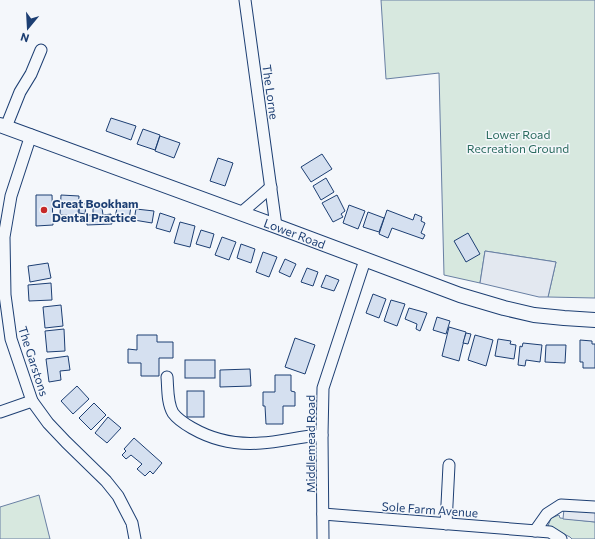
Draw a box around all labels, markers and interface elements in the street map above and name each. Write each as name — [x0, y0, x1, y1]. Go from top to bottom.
north arrow — [8, 8, 48, 48]
text: N — [19, 31, 31, 45]
street label: The Lorne — [260, 64, 282, 120]
park label: Lower Road Recreation Ground — [467, 127, 569, 155]
place label: Great Bookham Dental Practice — [52, 196, 138, 224]
marker: Great Bookham Dental Practice — [39, 205, 49, 215]
street label: Lower Road — [262, 215, 328, 251]
street label: The Garstons — [16, 324, 52, 398]
street label: Middlemead Road — [303, 395, 317, 493]
street label: Sole Farm Avenue — [381, 499, 479, 519]

